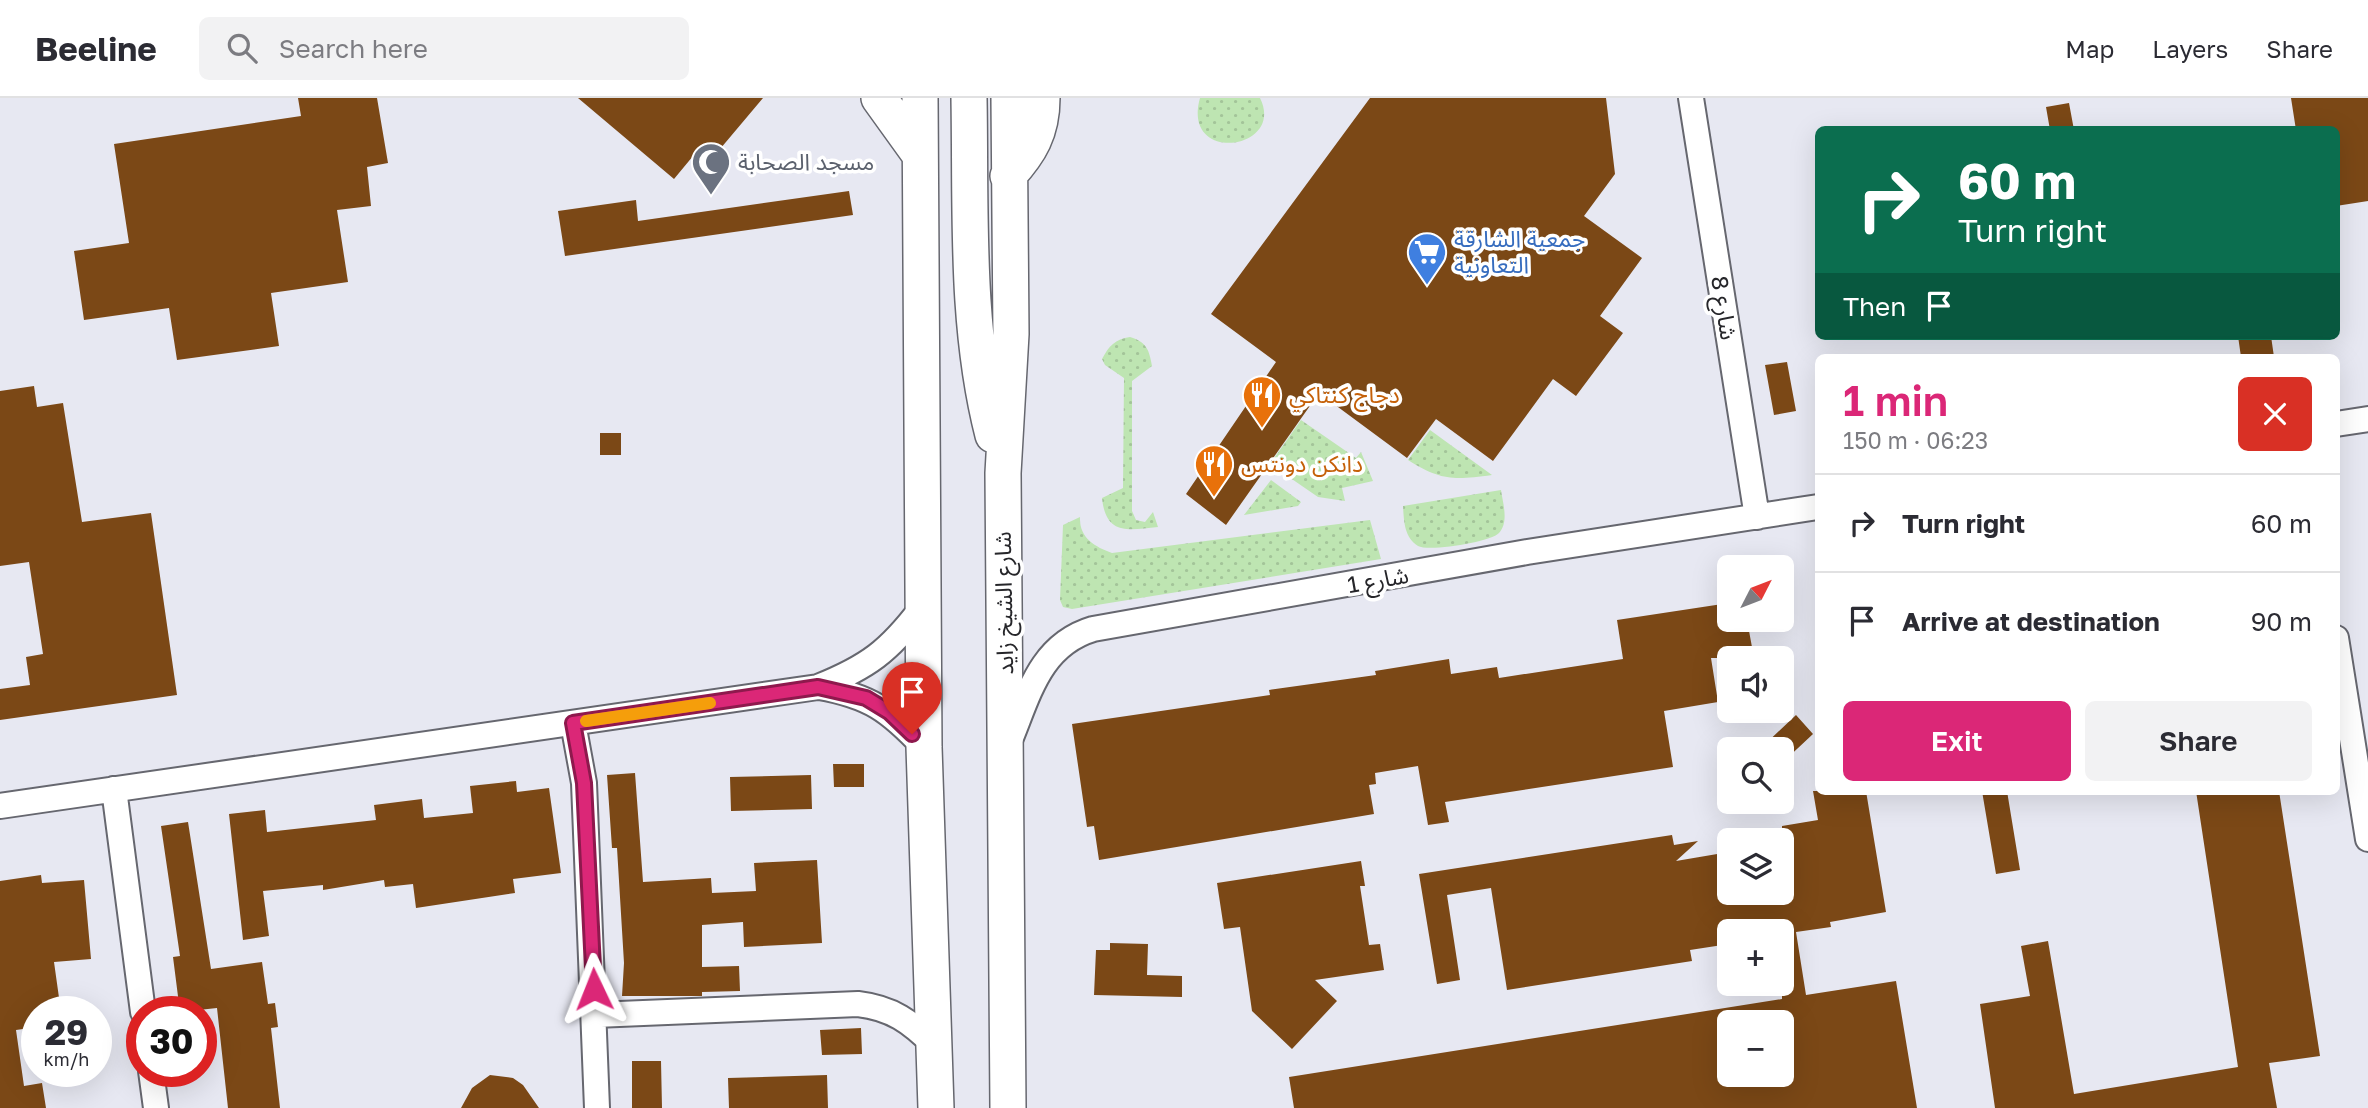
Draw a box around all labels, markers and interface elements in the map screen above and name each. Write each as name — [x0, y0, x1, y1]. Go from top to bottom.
search box — [199, 17, 689, 80]
text: Beeline — [35, 29, 157, 68]
icon: search — [223, 29, 261, 67]
text: Search here — [279, 33, 428, 64]
text: Map — [2065, 34, 2114, 63]
text: Layers — [2152, 34, 2228, 63]
text: Share — [2266, 34, 2333, 63]
mosque icon: مسجد الصحابة — [690, 141, 732, 196]
place label: مسجد الصحابة — [738, 147, 874, 175]
text: 60 m — [1958, 151, 2076, 210]
icon: right — [1843, 154, 1934, 245]
text: Turn right — [1958, 211, 2107, 249]
place label: جمعية الشارقة التعاونية — [1454, 224, 1585, 279]
supermarket icon: جمعية الشارقة التعاونية — [1406, 231, 1448, 286]
street label: شارع 8 — [1702, 274, 1744, 343]
icon: arrive — [1920, 287, 1958, 325]
text: Then — [1843, 291, 1906, 322]
restaurant icon: دجاج كنتاكي — [1241, 374, 1283, 429]
text: 1 min — [1843, 375, 1948, 425]
button: close — [2238, 377, 2312, 451]
place label: دجاج كنتاكي — [1289, 380, 1400, 412]
text: 150 m · 06:23 — [1843, 426, 1988, 454]
restaurant icon: دانكن دونتس — [1193, 443, 1235, 498]
place label: دانكن دونتس — [1241, 449, 1363, 478]
icon: right — [1843, 504, 1881, 542]
text: Turn right — [1902, 508, 2025, 539]
text: 60 m — [2251, 508, 2312, 539]
street label: شارع الشيخ زايد — [988, 531, 1022, 675]
north arrow — [1717, 555, 1794, 632]
map controls — [1717, 555, 1794, 1087]
street label: شارع 1 — [1345, 560, 1411, 602]
icon: arrive — [1843, 602, 1881, 640]
text: Arrive at destination — [1902, 606, 2160, 637]
text: 90 m — [2251, 606, 2312, 637]
button: sound — [1717, 646, 1794, 723]
pin — [882, 662, 942, 734]
icon: arrive — [893, 673, 931, 711]
button: Exit — [1843, 701, 2071, 781]
button: Share — [2085, 701, 2312, 781]
button: search — [1717, 737, 1794, 814]
button: layers — [1717, 828, 1794, 905]
button: + — [1717, 919, 1794, 996]
position arrow — [557, 952, 631, 1026]
speed limit sign: 30 — [126, 996, 217, 1087]
button: − — [1717, 1010, 1794, 1087]
text: 29 — [45, 1011, 88, 1053]
text: km/h — [44, 1048, 89, 1070]

